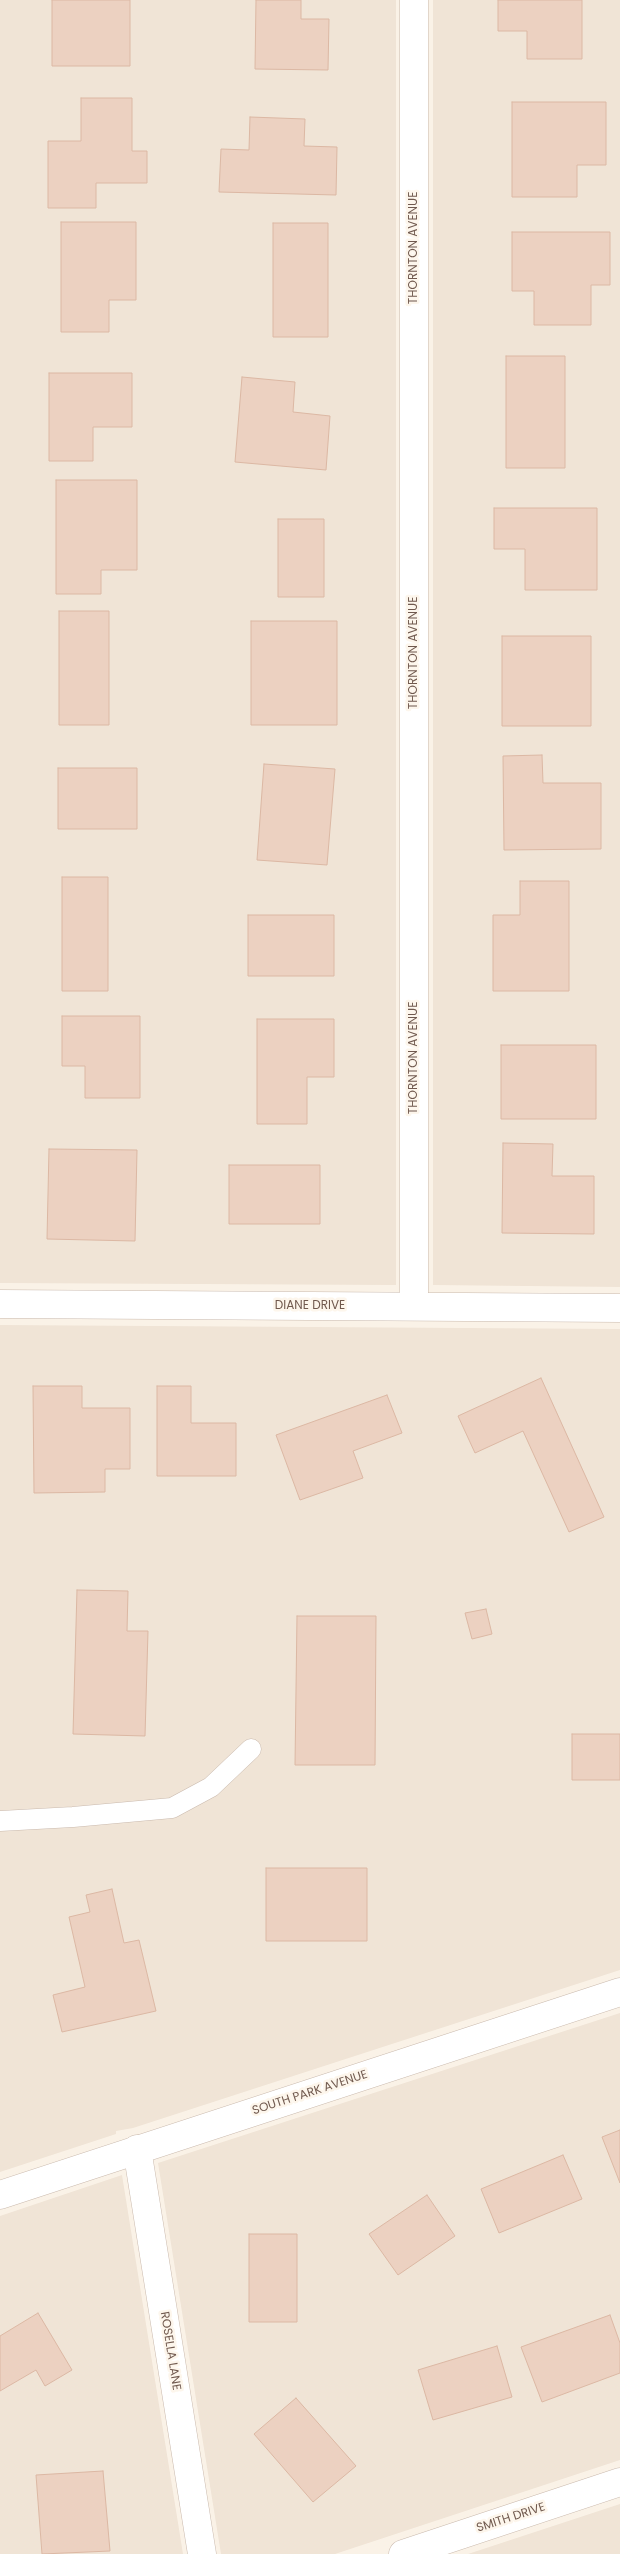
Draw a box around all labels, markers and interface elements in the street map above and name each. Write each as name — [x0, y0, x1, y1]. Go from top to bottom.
street label: THORNTON AVENUE — [407, 192, 421, 304]
street label: THORNTON AVENUE — [407, 597, 421, 709]
street label: THORNTON AVENUE — [407, 1002, 421, 1114]
street label: DIANE DRIVE — [275, 1299, 345, 1313]
street label: SOUTH PARK AVENUE — [251, 2068, 369, 2118]
street label: ROSELLA LANE — [157, 2311, 183, 2391]
street label: SMITH DRIVE — [475, 2500, 547, 2536]

